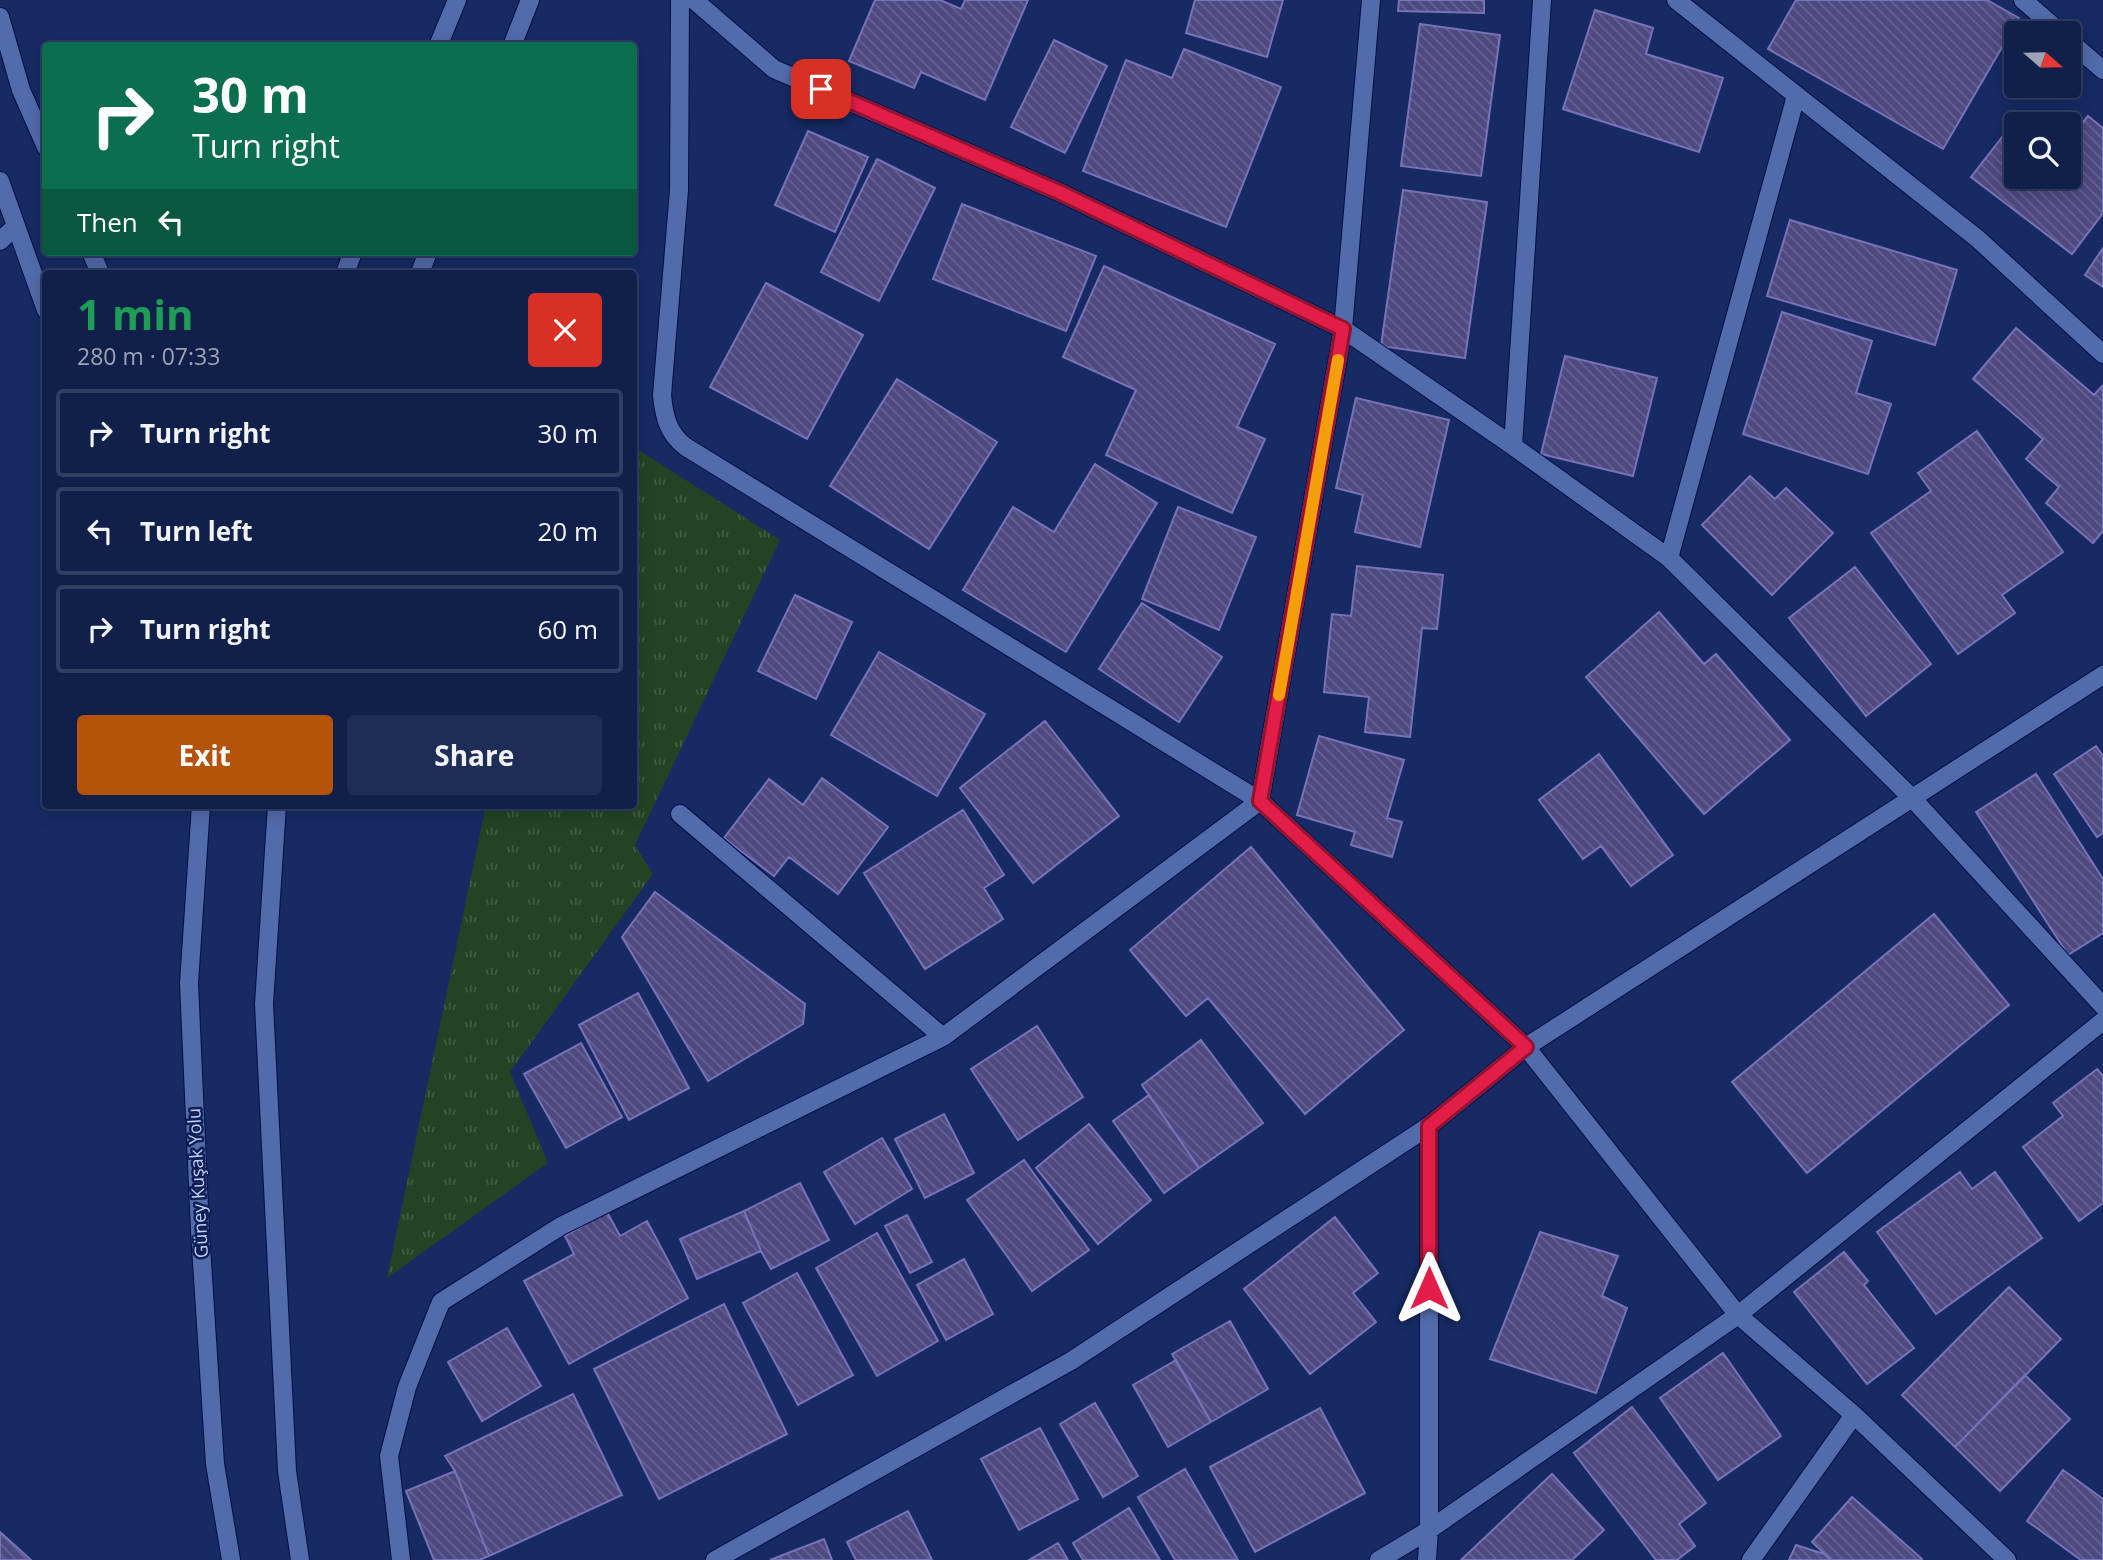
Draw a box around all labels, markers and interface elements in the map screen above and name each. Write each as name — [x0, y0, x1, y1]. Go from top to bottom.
north arrow — [2004, 21, 2081, 98]
map controls — [2004, 21, 2081, 189]
pin — [791, 59, 851, 119]
text: 30 m — [192, 61, 309, 127]
icon: right — [77, 70, 168, 161]
icon: arrive — [802, 70, 840, 108]
button: search — [2004, 112, 2081, 189]
text: Turn right — [192, 124, 340, 167]
icon: left — [152, 203, 190, 241]
text: Then — [77, 204, 138, 240]
text: 1 min — [77, 285, 194, 342]
button: close — [528, 293, 602, 367]
text: 280 m · 07:33 — [77, 340, 220, 372]
icon: right — [81, 414, 119, 452]
text: Turn right — [140, 415, 271, 451]
text: 30 m — [537, 415, 598, 451]
icon: left — [81, 512, 119, 550]
text: Turn left — [140, 513, 252, 549]
text: 20 m — [537, 513, 598, 549]
icon: right — [81, 610, 119, 648]
text: Turn right — [140, 611, 271, 647]
text: 60 m — [537, 611, 598, 647]
button: Exit — [77, 715, 333, 795]
button: Share — [347, 715, 602, 795]
street label: Güney Kuşak Yolu — [181, 1107, 213, 1259]
position arrow — [1392, 1251, 1466, 1325]

